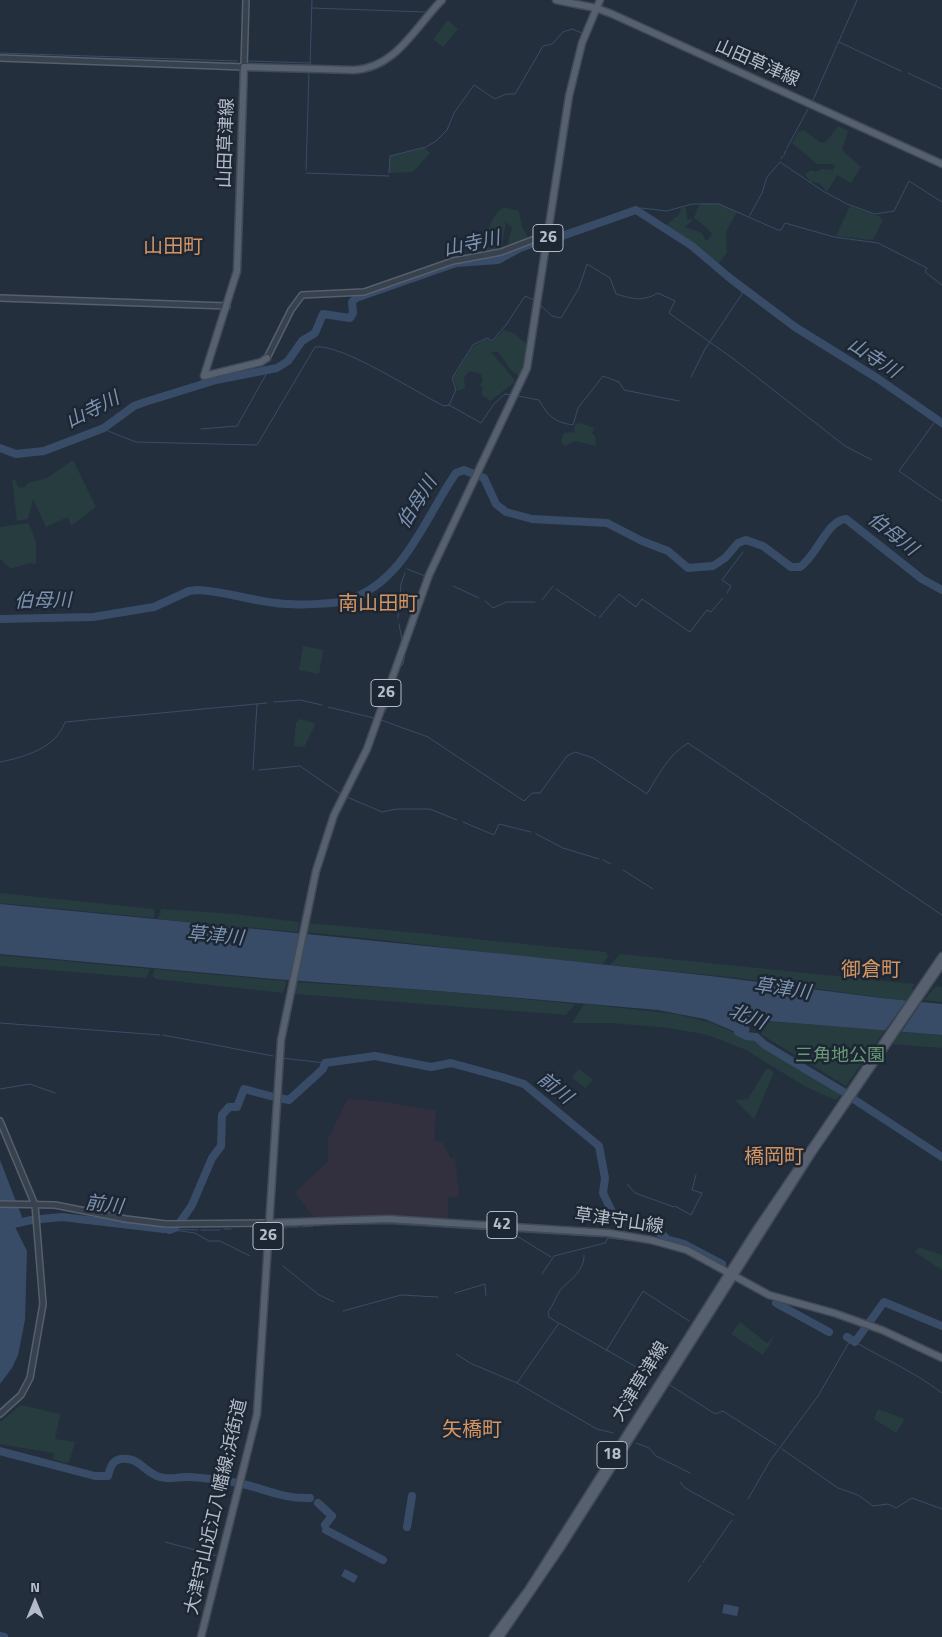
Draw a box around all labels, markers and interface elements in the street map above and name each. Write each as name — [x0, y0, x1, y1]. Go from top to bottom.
street label: 山田草津線 — [711, 36, 803, 92]
street label: 山田草津線 — [215, 98, 239, 188]
road number: 26 — [533, 224, 563, 252]
water label: 山寺川 — [442, 228, 502, 262]
district label: 山田町 — [143, 236, 203, 260]
water label: 山寺川 — [843, 334, 903, 384]
water label: 山寺川 — [62, 388, 124, 434]
water label: 伯母川 — [393, 473, 443, 533]
water label: 伯母川 — [863, 508, 921, 562]
water label: 伯母川 — [14, 590, 72, 614]
district label: 南山田町 — [338, 593, 418, 617]
road number: 26 — [371, 680, 401, 706]
water label: 草津川 — [186, 923, 244, 951]
district label: 御倉町 — [841, 959, 901, 983]
water label: 草津川 — [752, 975, 812, 1005]
water label: 北川 — [725, 1000, 769, 1036]
park label: 三角地公園 — [795, 1046, 885, 1068]
water label: 前川 — [532, 1068, 576, 1110]
district label: 橋岡町 — [744, 1146, 804, 1170]
water label: 前川 — [84, 1192, 124, 1220]
street label: 草津守山線 — [573, 1205, 665, 1239]
road number: 42 — [487, 1212, 517, 1238]
road number: 26 — [253, 1222, 283, 1250]
street label: 大津草津線 — [608, 1338, 674, 1426]
street label: 大津守山近江八幡線;浜街道 — [182, 1397, 252, 1617]
district label: 矢橋町 — [442, 1419, 502, 1443]
road number: 18 — [597, 1442, 627, 1468]
text: N — [30, 1576, 40, 1597]
north arrow — [10, 1577, 60, 1627]

